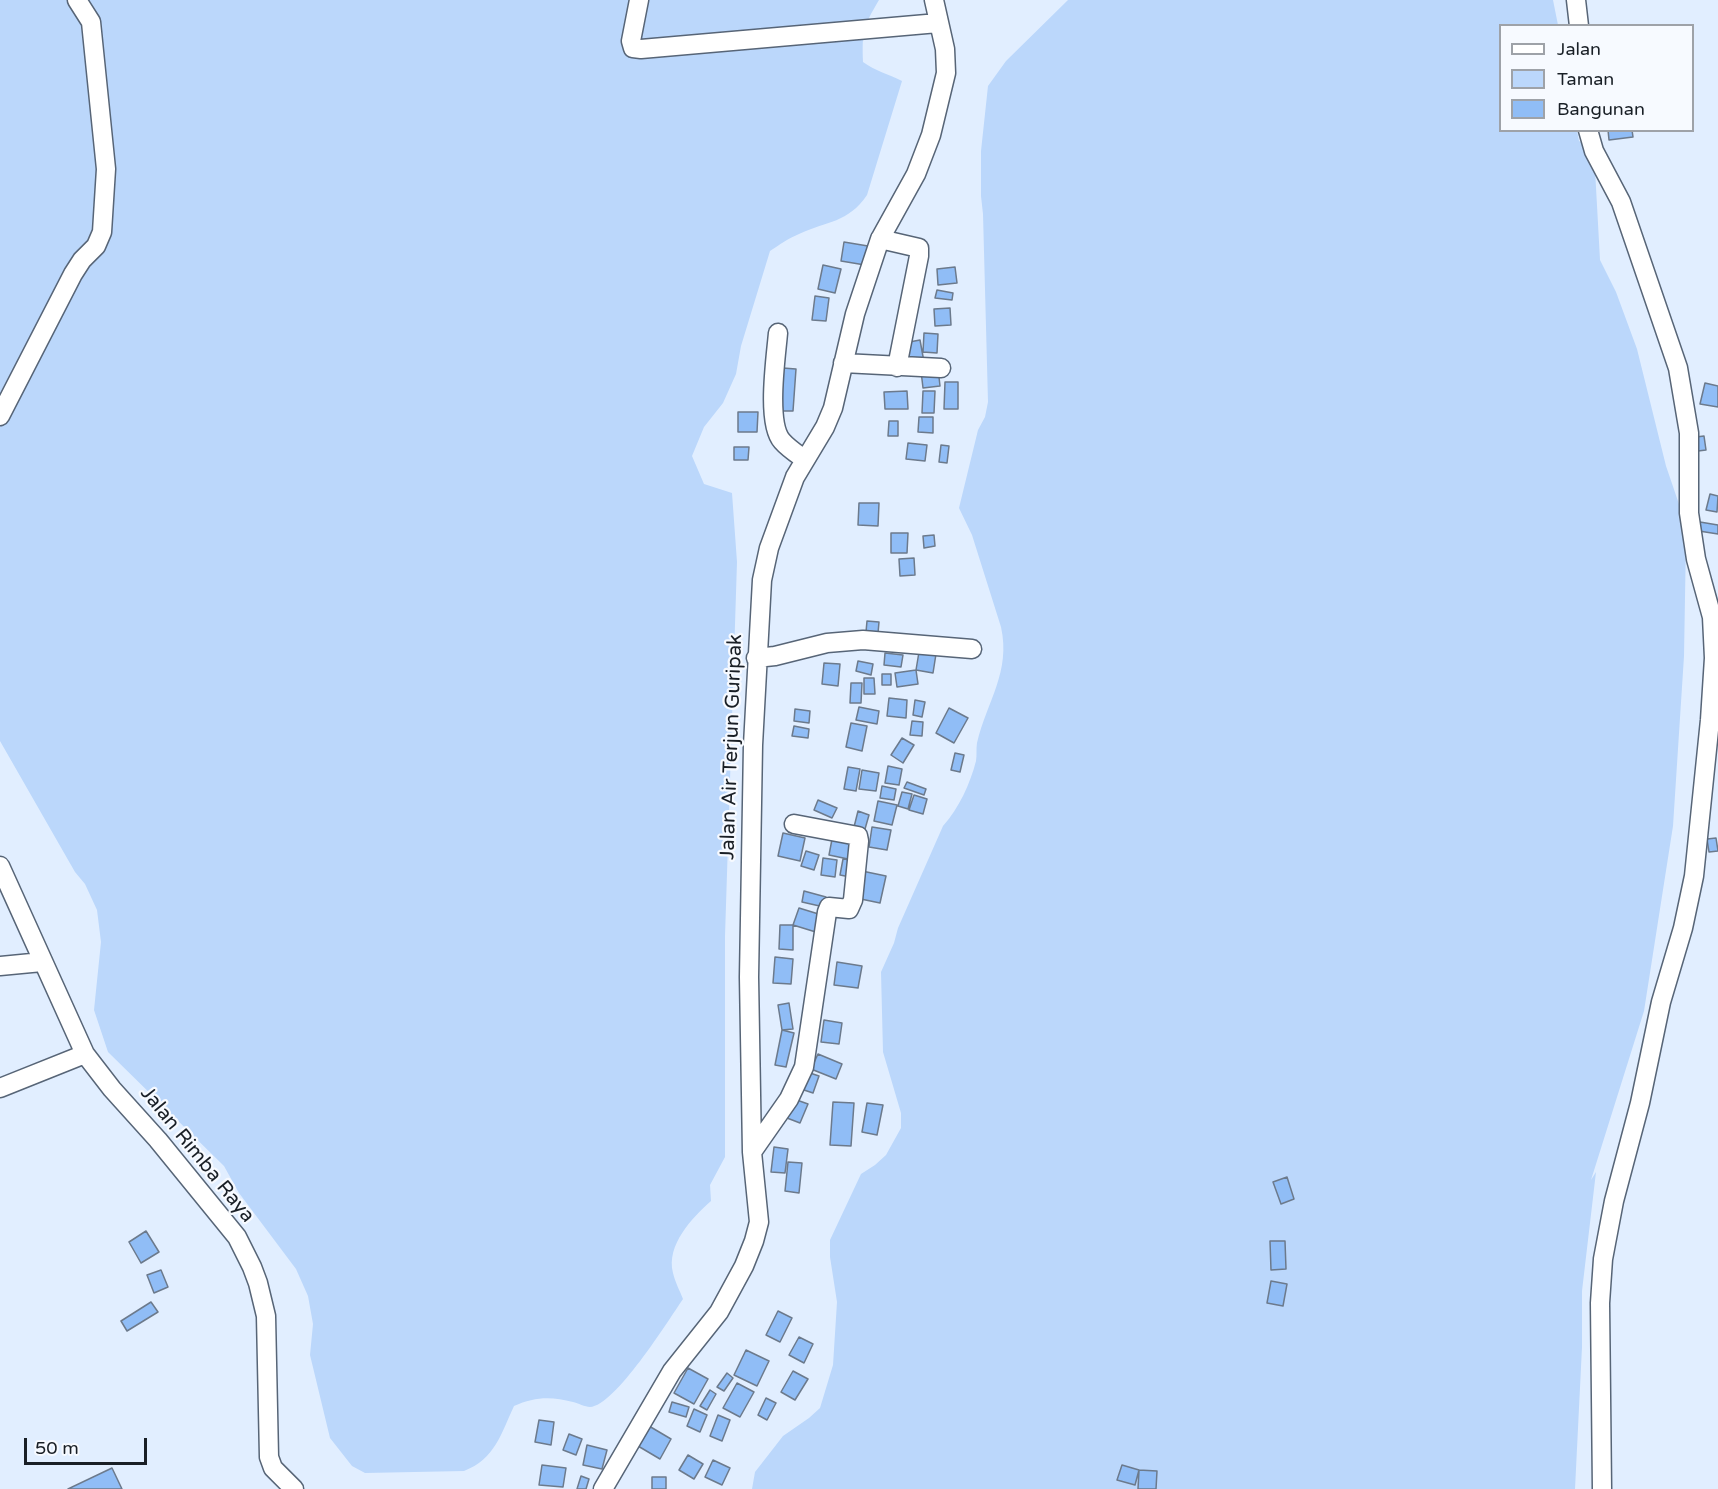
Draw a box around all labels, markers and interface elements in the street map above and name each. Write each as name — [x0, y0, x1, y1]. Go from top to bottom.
legend — [1499, 24, 1694, 132]
text: Jalan — [1557, 38, 1601, 60]
text: Taman — [1557, 68, 1614, 90]
text: Bangunan — [1557, 98, 1645, 120]
street label: Jalan Air Terjun Guripak — [716, 634, 748, 860]
street label: Jalan Rimba Raya — [135, 1082, 259, 1228]
scale bar — [27, 1426, 150, 1464]
text: 50 m — [35, 1437, 79, 1459]

